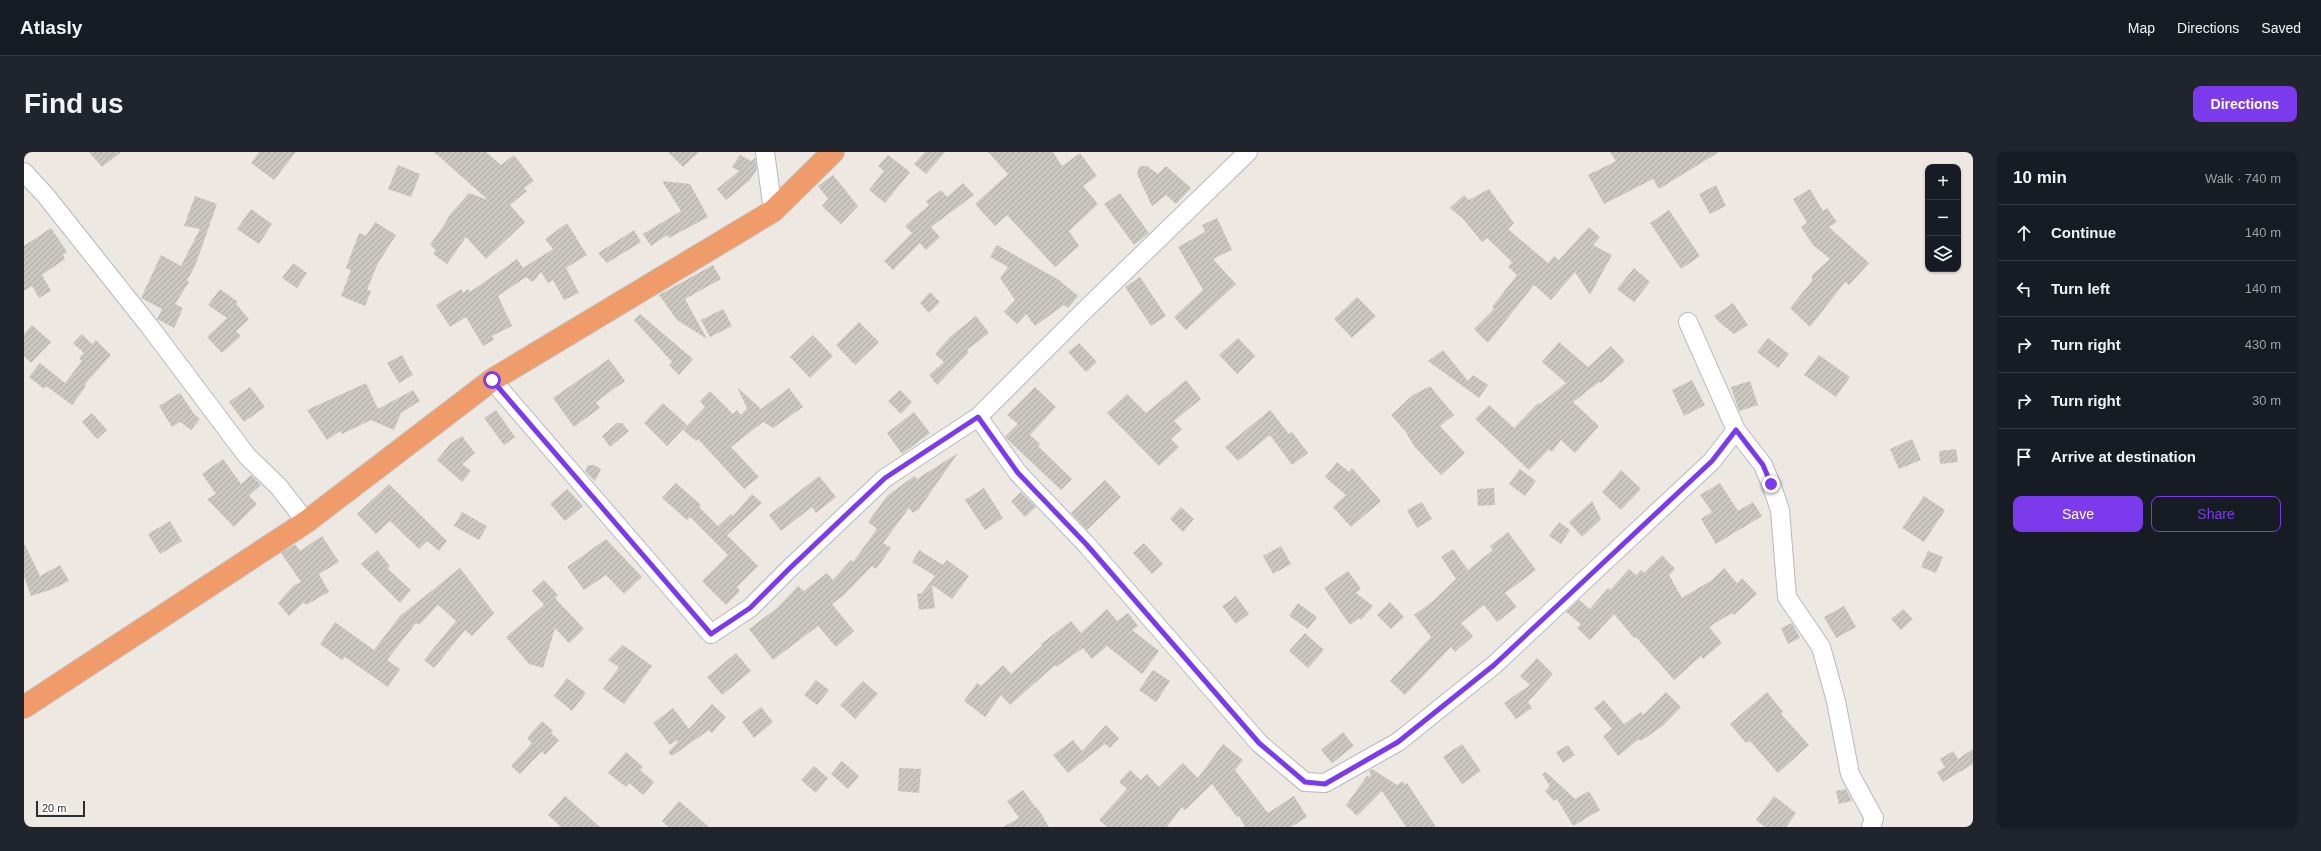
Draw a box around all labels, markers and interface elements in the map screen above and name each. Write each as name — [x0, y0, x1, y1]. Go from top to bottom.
text: Atlasly — [20, 17, 82, 38]
text: Map — [2128, 20, 2155, 36]
text: Directions — [2177, 20, 2239, 36]
text: Saved — [2261, 20, 2301, 36]
button: Directions — [2193, 86, 2297, 122]
text: Find us — [24, 88, 124, 119]
map controls — [1925, 164, 1961, 272]
button: + — [1925, 164, 1961, 200]
text: 10 min — [2013, 168, 2067, 187]
text: Walk · 740 m — [2205, 171, 2281, 186]
button: − — [1925, 200, 1961, 236]
icon: ahead — [2013, 222, 2035, 244]
text: Continue — [2051, 224, 2116, 241]
text: 140 m — [2245, 225, 2281, 240]
button: layers — [1925, 236, 1961, 272]
icon: left — [2013, 278, 2035, 300]
text: Turn left — [2051, 280, 2110, 297]
text: 140 m — [2245, 281, 2281, 296]
icon: right — [2013, 334, 2035, 356]
text: Turn right — [2051, 336, 2121, 353]
text: 430 m — [2245, 337, 2281, 352]
route start — [483, 371, 501, 389]
icon: right — [2013, 390, 2035, 412]
text: Turn right — [2051, 392, 2121, 409]
text: 30 m — [2252, 393, 2281, 408]
icon: arrive — [2013, 446, 2035, 468]
text: Arrive at destination — [2051, 448, 2196, 465]
route end — [1762, 475, 1780, 493]
button: Save — [2013, 496, 2143, 532]
button: Share — [2151, 496, 2281, 532]
scale bar — [36, 799, 85, 818]
text: 20 m — [42, 802, 66, 814]

